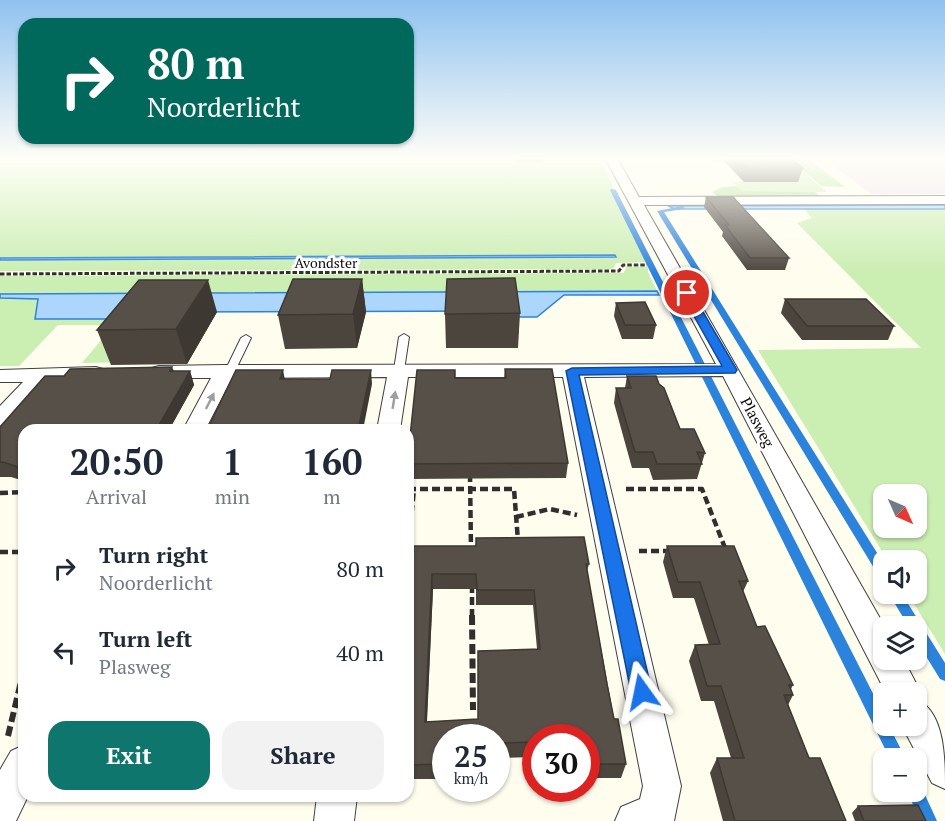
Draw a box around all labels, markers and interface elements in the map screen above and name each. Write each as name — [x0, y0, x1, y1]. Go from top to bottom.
text: 80 m — [147, 35, 245, 91]
icon: right — [48, 42, 126, 120]
text: Noorderlicht — [147, 89, 301, 125]
street label: Avondster — [295, 253, 358, 272]
pin — [661, 267, 712, 318]
icon: arrive — [670, 276, 703, 309]
one-way arrow — [390, 391, 399, 410]
one-way arrow — [205, 392, 214, 409]
street label: Plasweg — [737, 394, 780, 451]
text: 20:50 — [70, 438, 163, 485]
text: 1 — [222, 438, 243, 485]
text: 160 — [301, 438, 362, 485]
text: Arrival — [86, 483, 147, 510]
text: min — [215, 483, 250, 510]
text: m — [323, 483, 341, 510]
north arrow — [873, 484, 927, 538]
map controls — [873, 484, 927, 802]
text: Turn right — [99, 540, 208, 569]
button: sound — [873, 550, 927, 604]
icon: right — [48, 552, 81, 585]
text: 80 m — [336, 554, 384, 583]
text: Noorderlicht — [99, 569, 213, 596]
button: layers — [873, 616, 927, 670]
text: Turn left — [99, 624, 192, 653]
icon: left — [48, 636, 81, 669]
text: 40 m — [336, 638, 384, 667]
text: Plasweg — [99, 653, 171, 680]
position arrow — [610, 660, 674, 724]
button: + — [873, 682, 927, 736]
button: Exit — [48, 721, 210, 790]
button: Share — [222, 721, 384, 790]
speed limit sign: 30 — [522, 724, 600, 802]
text: 25 — [454, 736, 488, 776]
button: − — [873, 748, 927, 802]
text: km/h — [454, 768, 488, 788]

